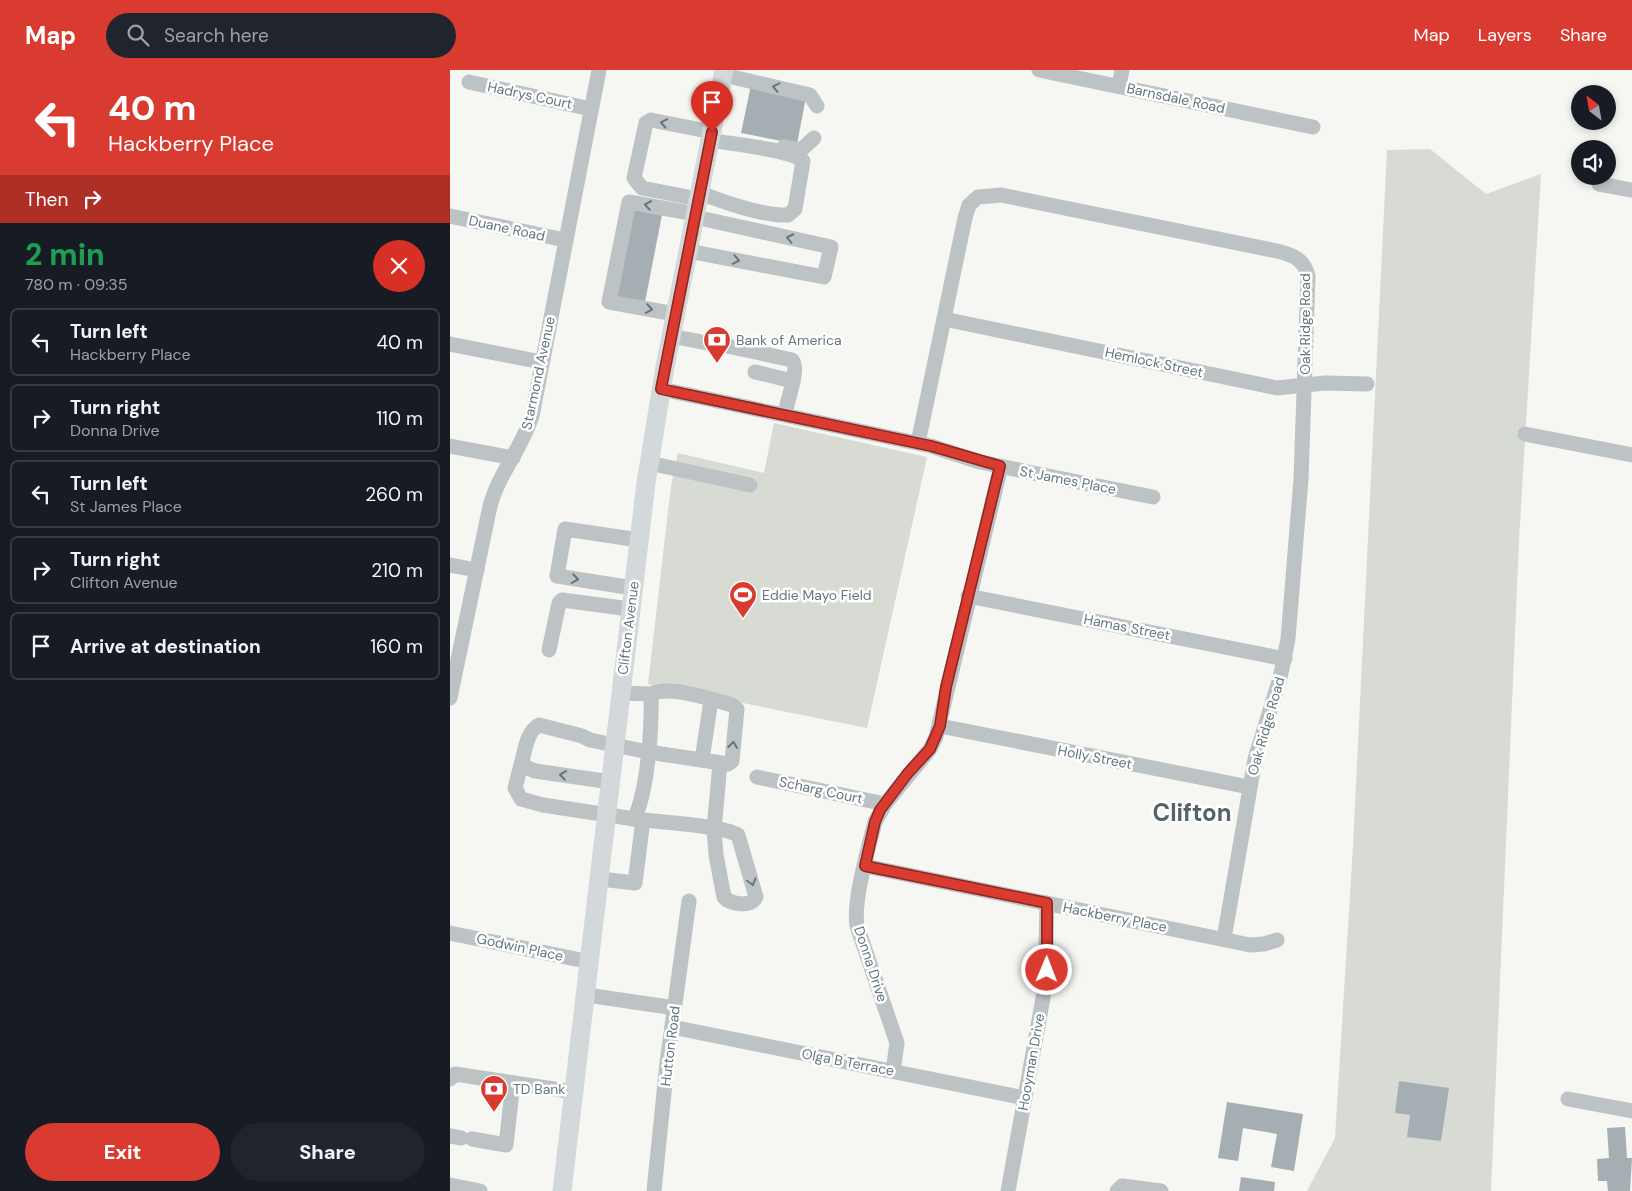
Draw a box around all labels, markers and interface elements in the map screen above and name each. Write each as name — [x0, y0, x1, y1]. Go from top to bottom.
search box — [106, 13, 456, 58]
text: Map — [25, 20, 76, 51]
icon: search — [124, 21, 152, 49]
text: Search here — [164, 23, 269, 48]
text: Map — [1414, 23, 1450, 47]
text: Layers — [1478, 23, 1532, 47]
text: Share — [1560, 23, 1607, 47]
street label: Hadrys Court — [486, 77, 574, 113]
street label: Barnsdale Road — [1125, 79, 1227, 117]
pin — [691, 81, 733, 132]
one-way arrow — [771, 82, 780, 93]
text: 40 m — [108, 85, 197, 131]
north arrow — [1571, 85, 1616, 130]
map controls — [1571, 85, 1616, 185]
icon: arrive — [698, 88, 726, 116]
icon: left — [25, 90, 90, 155]
one-way arrow — [659, 118, 668, 129]
text: Hackberry Place — [108, 129, 274, 158]
button: sound — [1571, 140, 1616, 185]
icon: right — [78, 185, 106, 213]
text: Then — [25, 187, 68, 212]
one-way arrow — [643, 201, 652, 211]
street label: Duane Road — [467, 211, 547, 245]
one-way arrow — [785, 233, 794, 244]
text: 2 min — [25, 235, 105, 274]
button: close — [373, 240, 425, 292]
one-way arrow — [732, 254, 740, 265]
street label: Oak Ridge Road — [1296, 273, 1314, 375]
text: 780 m · 09:35 — [25, 274, 128, 295]
one-way arrow — [645, 304, 653, 314]
street label: Starmond Avenue — [517, 315, 559, 431]
text: Turn left — [70, 319, 148, 344]
bank icon: Bank of America — [702, 325, 732, 364]
icon: left — [27, 328, 55, 356]
text: 40 m — [376, 330, 423, 355]
place label: Bank of America — [736, 331, 842, 349]
street label: Hemlock Street — [1103, 343, 1205, 381]
text: Hackberry Place — [70, 344, 191, 365]
text: Turn right — [70, 395, 160, 420]
icon: right — [27, 404, 55, 432]
text: 110 m — [376, 406, 423, 431]
text: Donna Drive — [70, 420, 160, 441]
street label: St James Place — [1018, 462, 1118, 498]
text: Turn left — [70, 471, 148, 496]
icon: left — [27, 480, 55, 508]
text: 260 m — [365, 482, 423, 507]
text: St James Place — [70, 496, 182, 517]
text: Turn right — [70, 547, 160, 572]
icon: right — [27, 556, 55, 584]
text: 210 m — [371, 558, 423, 583]
text: Clifton Avenue — [70, 572, 178, 593]
one-way arrow — [571, 573, 579, 583]
street label: Clifton Avenue — [613, 580, 643, 676]
sports icon: Eddie Mayo Field — [728, 580, 758, 619]
place label: Eddie Mayo Field — [762, 586, 872, 604]
street label: Hamas Street — [1082, 610, 1172, 644]
icon: arrive — [27, 632, 55, 660]
text: Arrive at destination — [70, 634, 261, 659]
text: 160 m — [370, 634, 423, 659]
street label: Oak Ridge Road — [1243, 675, 1289, 777]
one-way arrow — [727, 741, 738, 749]
street label: Holly Street — [1056, 741, 1134, 773]
one-way arrow — [558, 770, 566, 781]
street label: Scharg Court — [777, 772, 865, 808]
district label: Clifton — [1152, 797, 1232, 828]
one-way arrow — [746, 878, 756, 886]
street label: Hackberry Place — [1061, 898, 1169, 936]
street label: Donna Drive — [850, 924, 892, 1004]
street label: Godwin Place — [475, 929, 565, 965]
position arrow — [1020, 943, 1072, 995]
street label: Hutton Road — [656, 1005, 684, 1087]
street label: Hooyman Drive — [1014, 1012, 1048, 1112]
street label: Olga B Terrace — [800, 1044, 896, 1080]
bank icon: TD Bank — [479, 1074, 509, 1113]
place label: TD Bank — [513, 1080, 565, 1098]
button: Exit — [25, 1123, 220, 1181]
button: Share — [230, 1123, 425, 1181]

